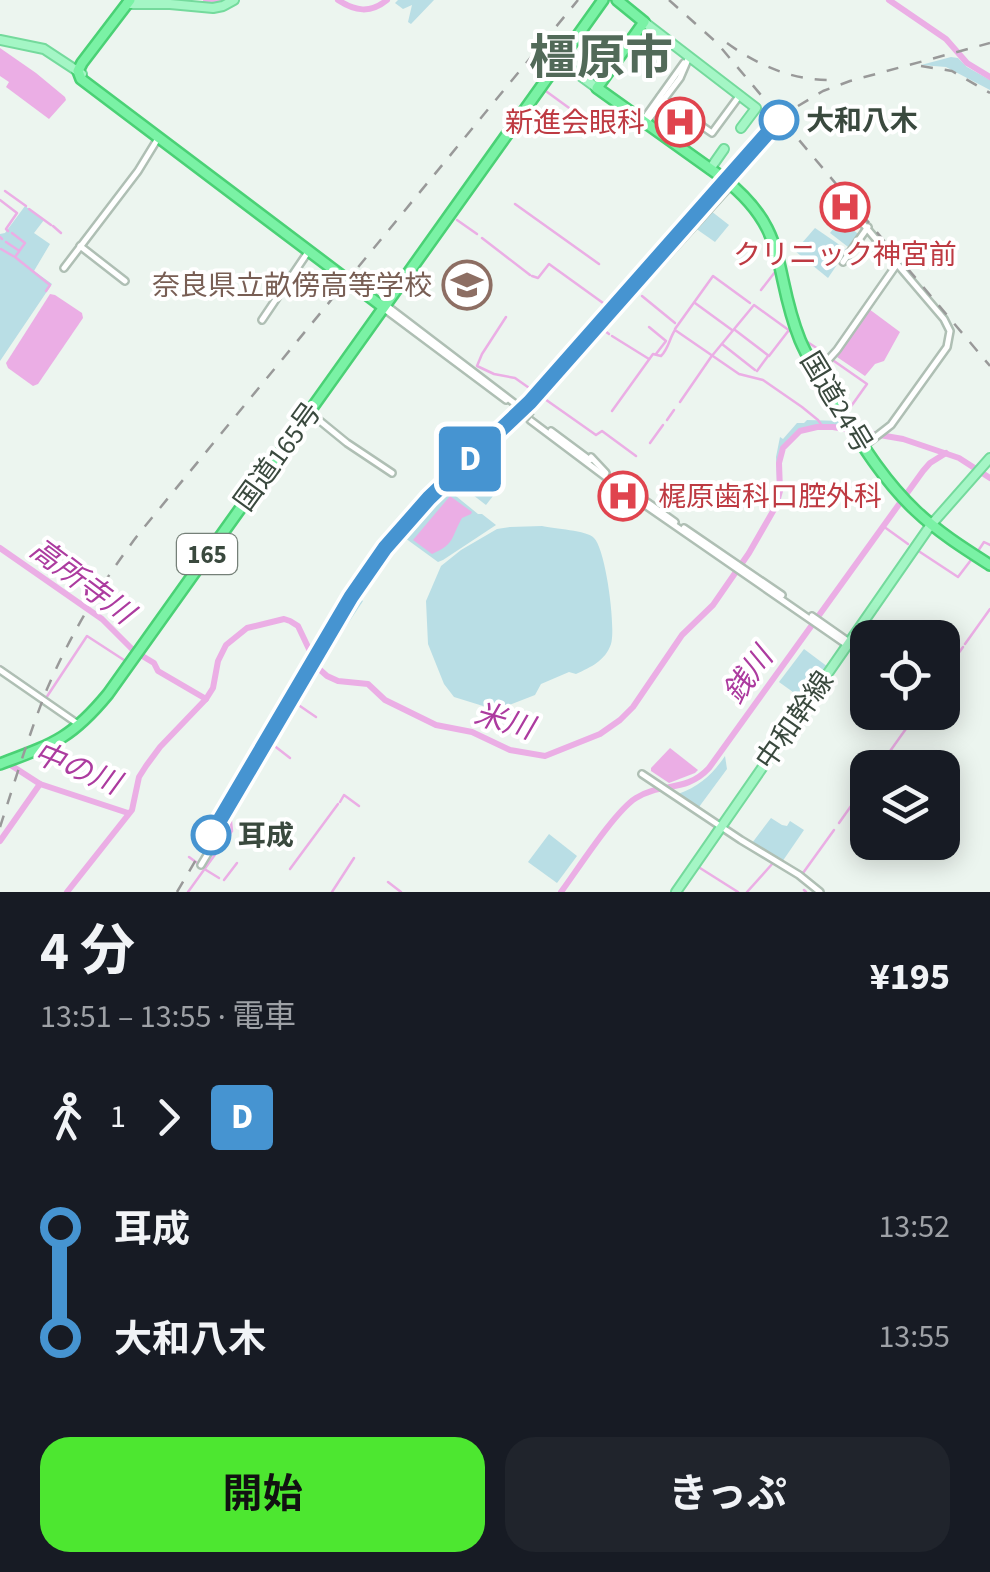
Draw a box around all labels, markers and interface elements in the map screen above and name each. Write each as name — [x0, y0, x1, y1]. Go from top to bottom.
district label: 橿原市 — [529, 25, 673, 93]
hospital icon: 新進会眼科 — [654, 96, 706, 148]
marker: 大和八木 — [760, 101, 798, 139]
place label: 大和八木 — [806, 101, 918, 141]
place label: 新進会眼科 — [505, 103, 645, 143]
hospital icon: クリニック神宮前 — [819, 181, 871, 233]
place label: クリニック神宮前 — [733, 235, 957, 275]
school or university icon: 奈良県立畝傍高等学校 — [441, 259, 493, 311]
place label: 奈良県立畝傍高等学校 — [152, 266, 432, 306]
street label: 国道24号 — [790, 344, 882, 461]
street label: 国道165号 — [225, 394, 331, 519]
line badge: D — [438, 426, 502, 492]
text: D — [459, 434, 481, 484]
hospital icon: 梶原歯科口腔外科 — [597, 470, 649, 522]
place label: 梶原歯科口腔外科 — [658, 477, 882, 517]
water label: 高所寺川 — [21, 528, 145, 636]
road number: 165 — [177, 534, 237, 574]
map controls — [850, 620, 960, 860]
button: locate — [850, 620, 960, 730]
water label: 銭川 — [713, 636, 785, 712]
street label: 中和幹線 — [746, 663, 843, 778]
water label: 米川 — [469, 693, 542, 751]
water label: 中の川 — [27, 732, 129, 806]
button: layers — [850, 750, 960, 860]
marker: 耳成 — [192, 816, 230, 854]
place label: 耳成 — [238, 816, 294, 856]
text: 4 分 — [40, 913, 135, 991]
text: ¥195 — [870, 950, 950, 1004]
text: 13:51 – 13:55 · 電車 — [40, 994, 296, 1040]
icon: walk — [40, 1090, 95, 1145]
icon: forward — [141, 1090, 196, 1145]
text: D — [231, 1092, 253, 1142]
text: 1 — [110, 1094, 126, 1140]
text: 耳成 — [114, 1203, 190, 1257]
text: 13:52 — [878, 1204, 950, 1250]
text: 大和八木 — [114, 1313, 266, 1367]
text: 13:55 — [878, 1314, 950, 1360]
button: 開始 — [40, 1437, 485, 1552]
button: きっぷ — [505, 1437, 950, 1552]

